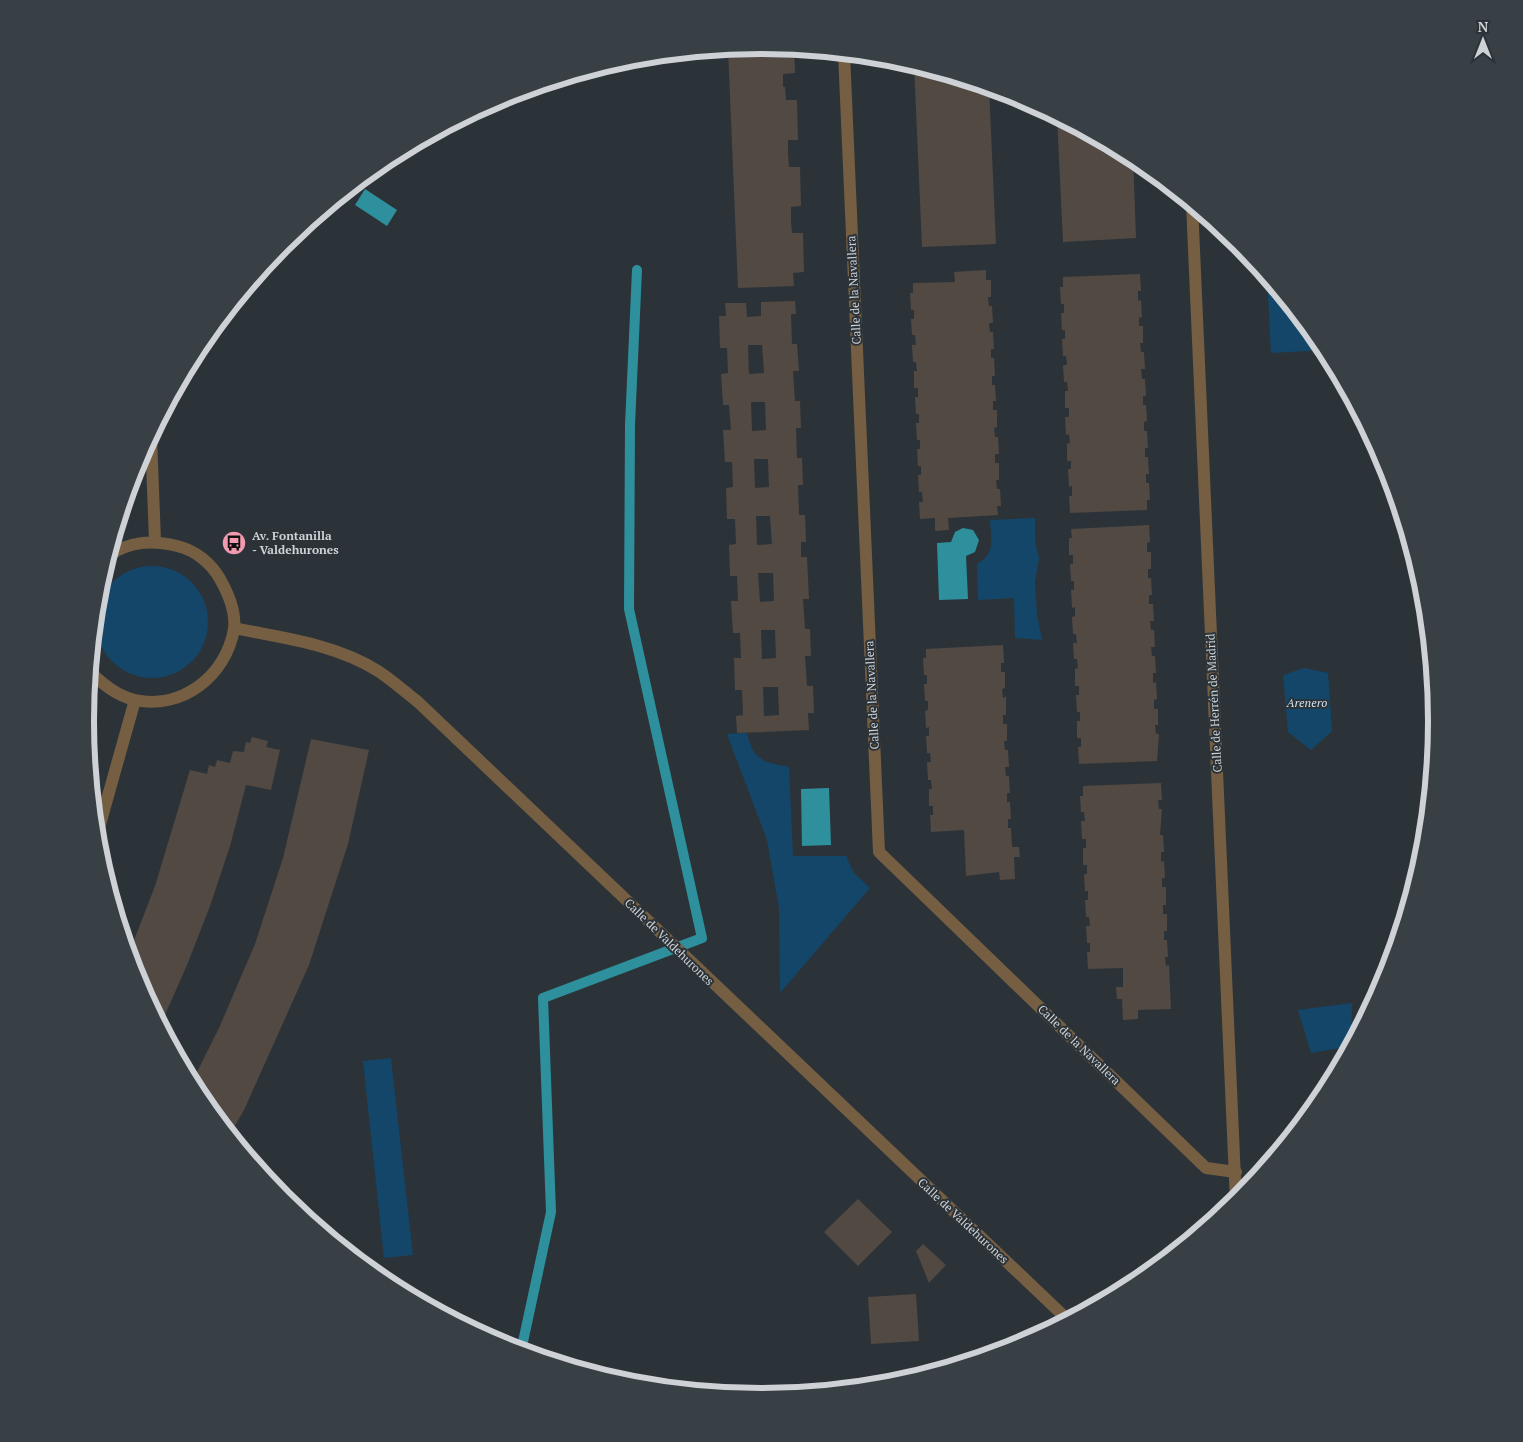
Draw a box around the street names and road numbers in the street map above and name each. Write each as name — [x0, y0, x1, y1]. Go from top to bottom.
street label: Calle de la Navallera — [843, 235, 864, 345]
street label: Calle de Herrén de Madrid — [1202, 633, 1225, 773]
street label: Calle de la Navallera — [861, 640, 882, 750]
street label: Calle de Valdehurones — [622, 895, 717, 988]
street label: Calle de la Navallera — [1035, 1001, 1124, 1088]
street label: Calle de Valdehurones — [915, 1175, 1012, 1266]

